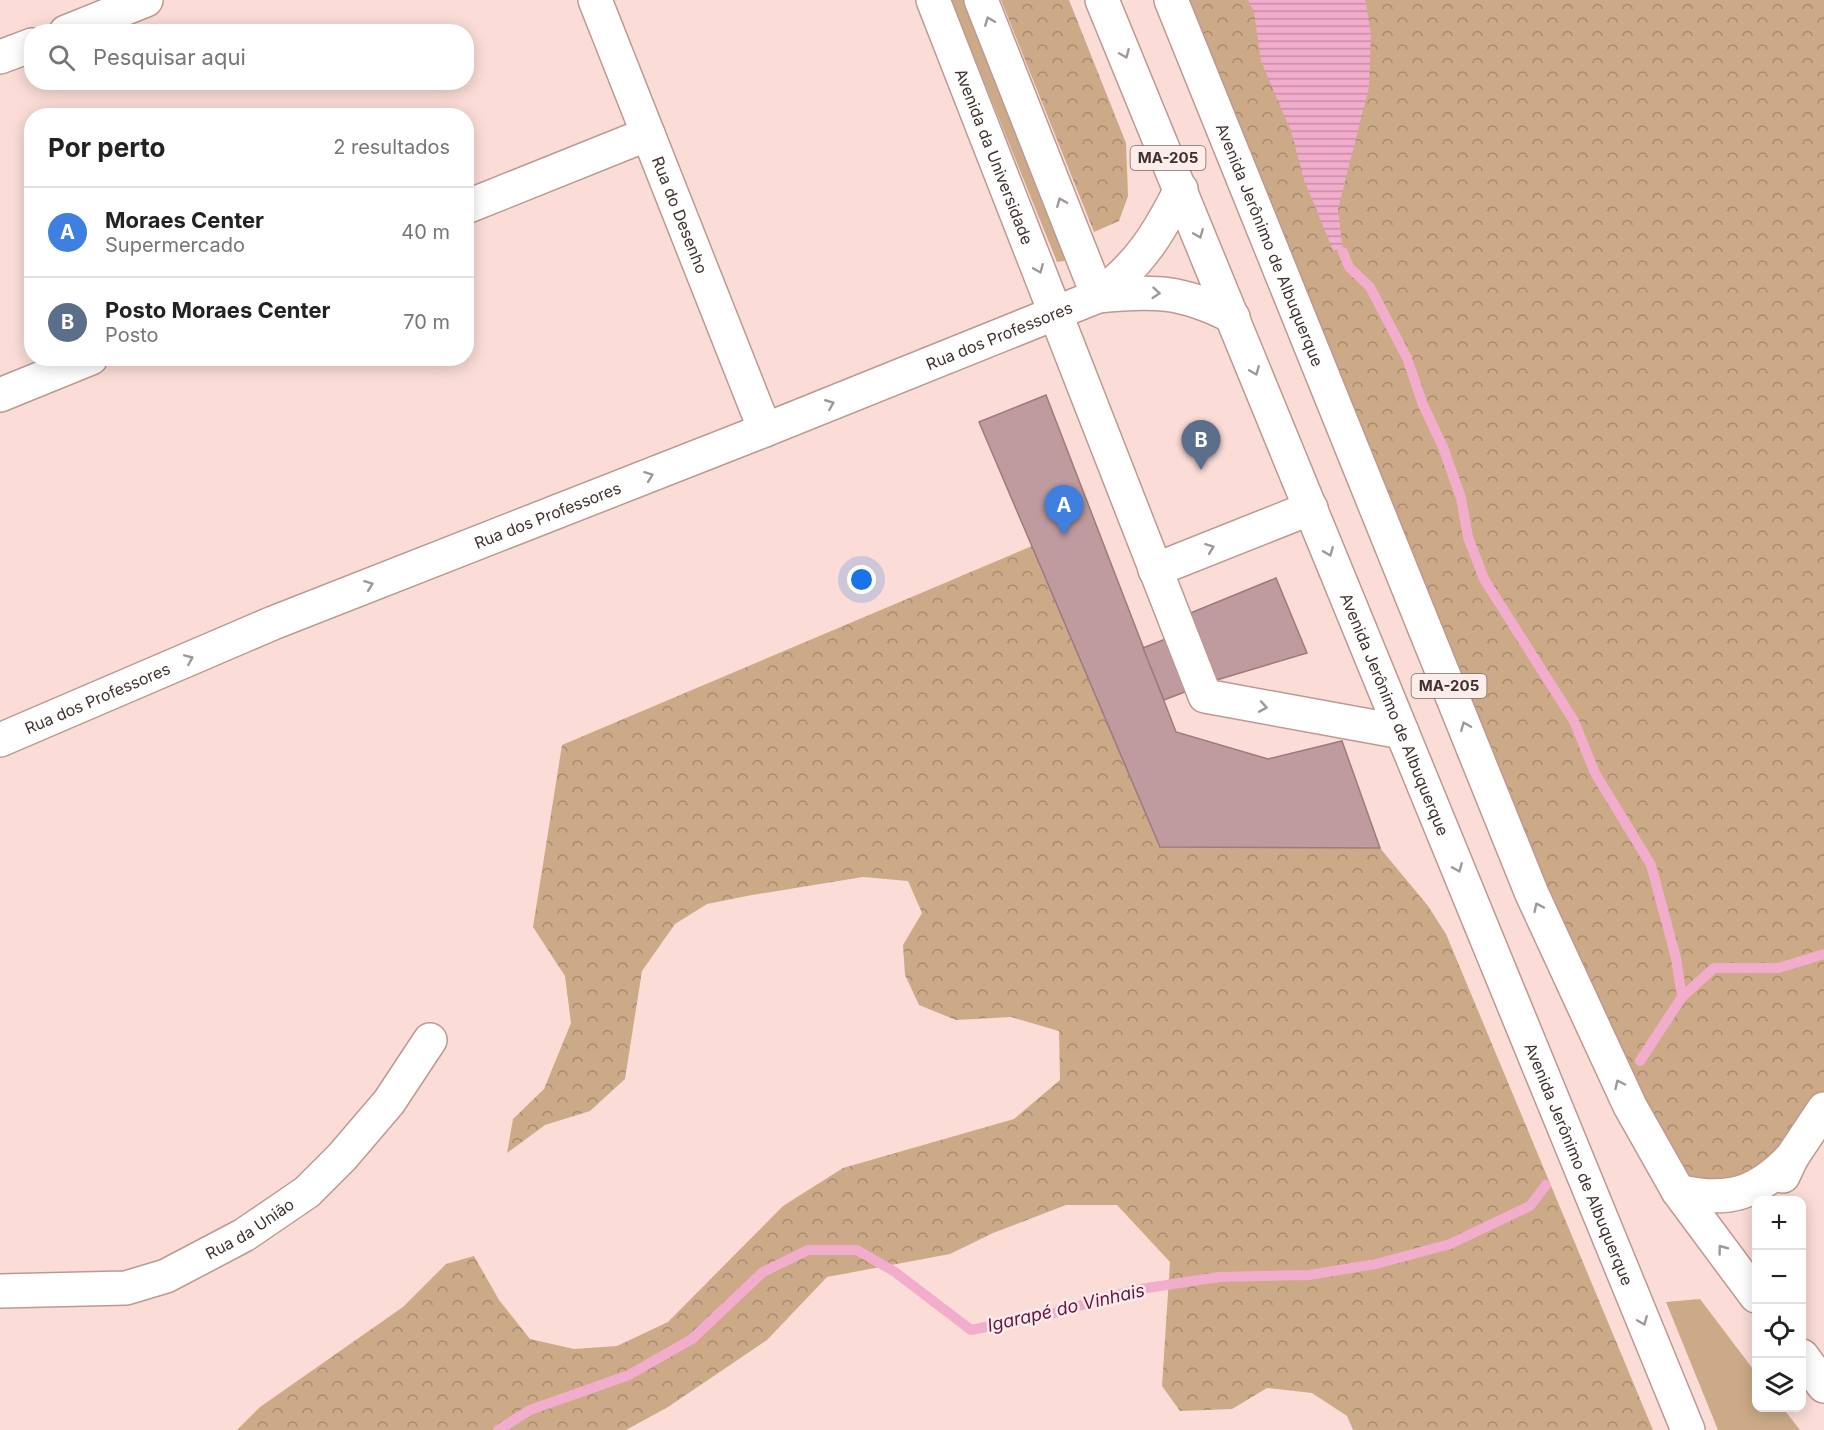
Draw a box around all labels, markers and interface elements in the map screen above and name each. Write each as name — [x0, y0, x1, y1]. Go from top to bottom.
one-way arrow — [984, 16, 996, 27]
search box — [24, 24, 474, 90]
icon: search — [45, 41, 78, 74]
text: Pesquisar aqui — [93, 44, 246, 70]
one-way arrow — [1118, 48, 1130, 59]
street label: Avenida da Universidade — [951, 66, 1038, 247]
street label: Avenida Jerônimo de Albuquerque — [1212, 120, 1328, 369]
text: Por perto — [48, 132, 166, 163]
text: 2 resultados — [333, 135, 450, 159]
road number: MA-205 — [1130, 146, 1206, 170]
street label: Rua do Desenho — [648, 153, 712, 276]
one-way arrow — [1056, 198, 1068, 209]
text: Moraes Center — [105, 207, 264, 233]
text: A — [60, 220, 75, 244]
text: 40 m — [401, 220, 450, 244]
one-way arrow — [1192, 228, 1204, 239]
text: Supermercado — [105, 233, 245, 257]
one-way arrow — [1032, 263, 1044, 274]
one-way arrow — [1152, 286, 1161, 299]
text: Posto Moraes Center — [105, 297, 330, 323]
street label: Rua dos Professores — [923, 297, 1075, 374]
text: B — [61, 310, 74, 334]
text: 70 m — [403, 310, 450, 334]
text: Posto — [105, 323, 159, 347]
one-way arrow — [1248, 365, 1260, 376]
one-way arrow — [824, 399, 835, 412]
pin: B — [1182, 420, 1220, 470]
one-way arrow — [642, 471, 653, 483]
street label: Rua dos Professores — [471, 477, 624, 553]
pin: A — [1044, 486, 1084, 535]
one-way arrow — [1204, 543, 1215, 555]
one-way arrow — [1322, 546, 1334, 557]
your location — [847, 565, 876, 594]
one-way arrow — [363, 580, 374, 592]
street label: Avenida Jerônimo de Albuquerque — [1336, 590, 1453, 839]
one-way arrow — [182, 654, 193, 666]
street label: Rua dos Professores — [22, 658, 173, 738]
road number: MA-205 — [1412, 674, 1486, 698]
one-way arrow — [1257, 700, 1267, 713]
one-way arrow — [1460, 721, 1472, 732]
one-way arrow — [1451, 862, 1463, 873]
one-way arrow — [1533, 902, 1545, 913]
street label: Avenida Jerônimo de Albuquerque — [1520, 1040, 1638, 1288]
one-way arrow — [1615, 1079, 1627, 1090]
street label: Rua da União — [202, 1194, 298, 1263]
map controls — [1752, 1196, 1806, 1412]
button: + — [1752, 1196, 1806, 1250]
one-way arrow — [1718, 1245, 1729, 1256]
button: − — [1752, 1250, 1806, 1304]
water label: Igarapé do Vinhais — [985, 1279, 1147, 1336]
button: locate — [1752, 1304, 1806, 1358]
one-way arrow — [1636, 1315, 1648, 1326]
button: layers — [1752, 1358, 1806, 1412]

